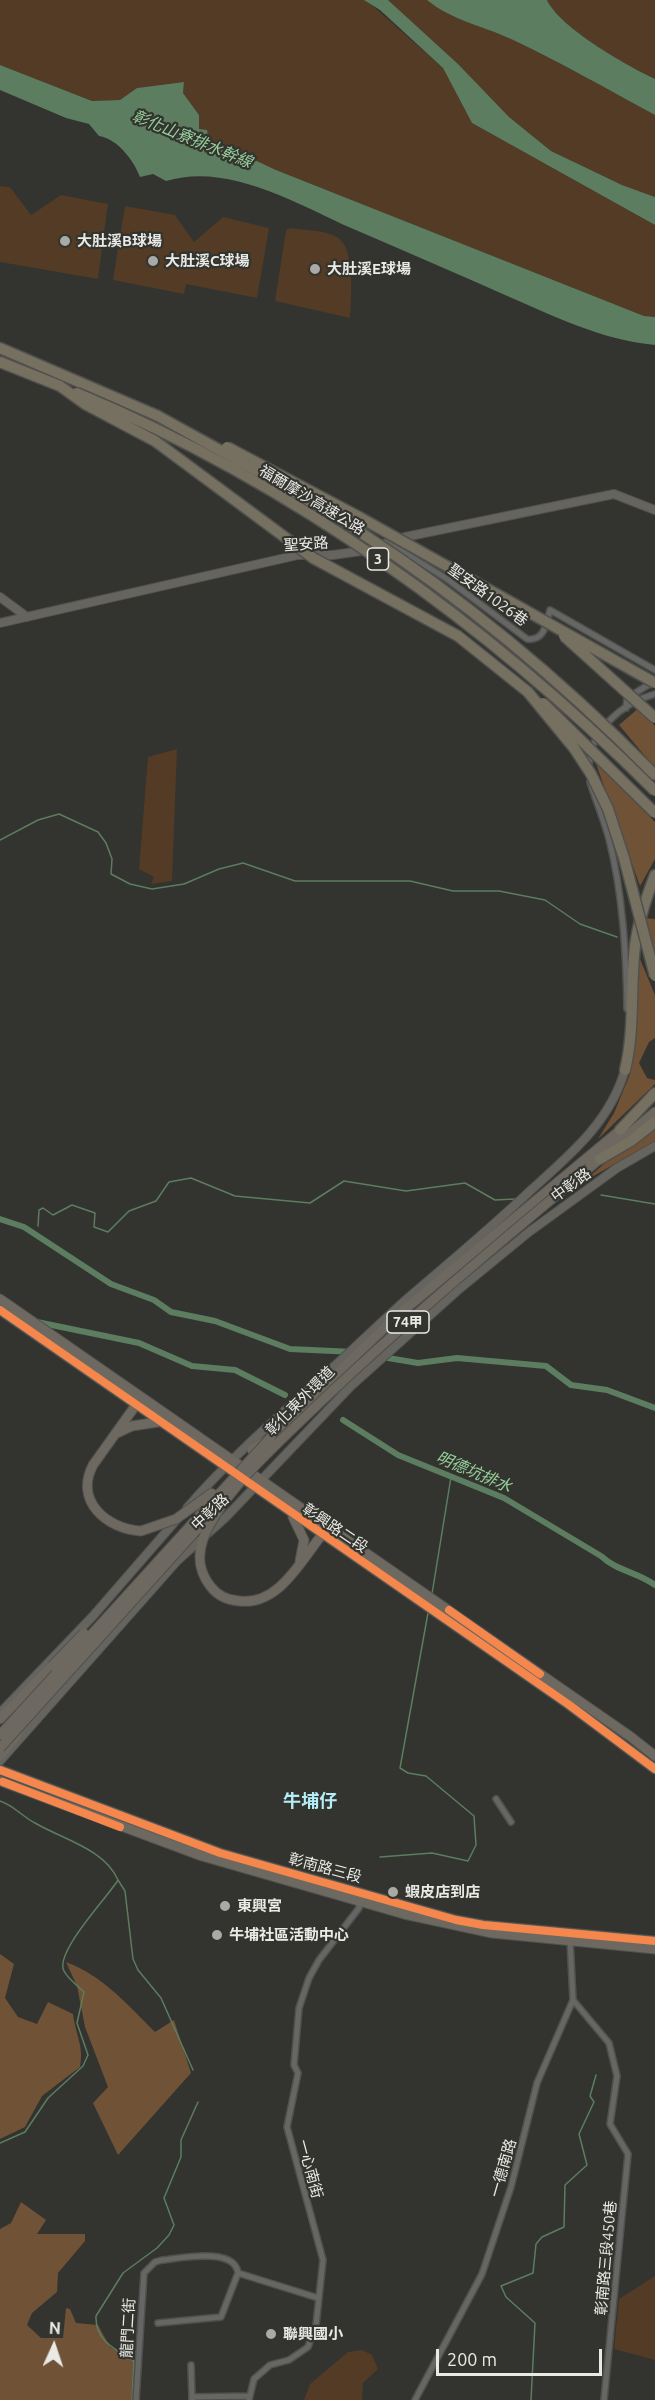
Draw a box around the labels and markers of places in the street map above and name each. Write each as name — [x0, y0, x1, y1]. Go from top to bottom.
place label: 大肚溪B球場 — [77, 232, 162, 250]
marker: 大肚溪B球場 — [58, 234, 72, 248]
place label: 大肚溪C球場 — [165, 252, 250, 270]
marker: 大肚溪C球場 — [146, 254, 160, 268]
place label: 大肚溪E球場 — [327, 260, 411, 278]
marker: 大肚溪E球場 — [308, 262, 322, 276]
place label: 蝦皮店到店 — [405, 1883, 480, 1901]
marker: 蝦皮店到店 — [386, 1885, 400, 1899]
place label: 東興宮 — [237, 1897, 282, 1915]
marker: 東興宮 — [218, 1899, 232, 1913]
place label: 牛埔社區活動中心 — [229, 1926, 349, 1944]
marker: 牛埔社區活動中心 — [210, 1928, 224, 1942]
place label: 聯興國小 — [283, 2325, 343, 2343]
marker: 聯興國小 — [264, 2327, 278, 2341]

